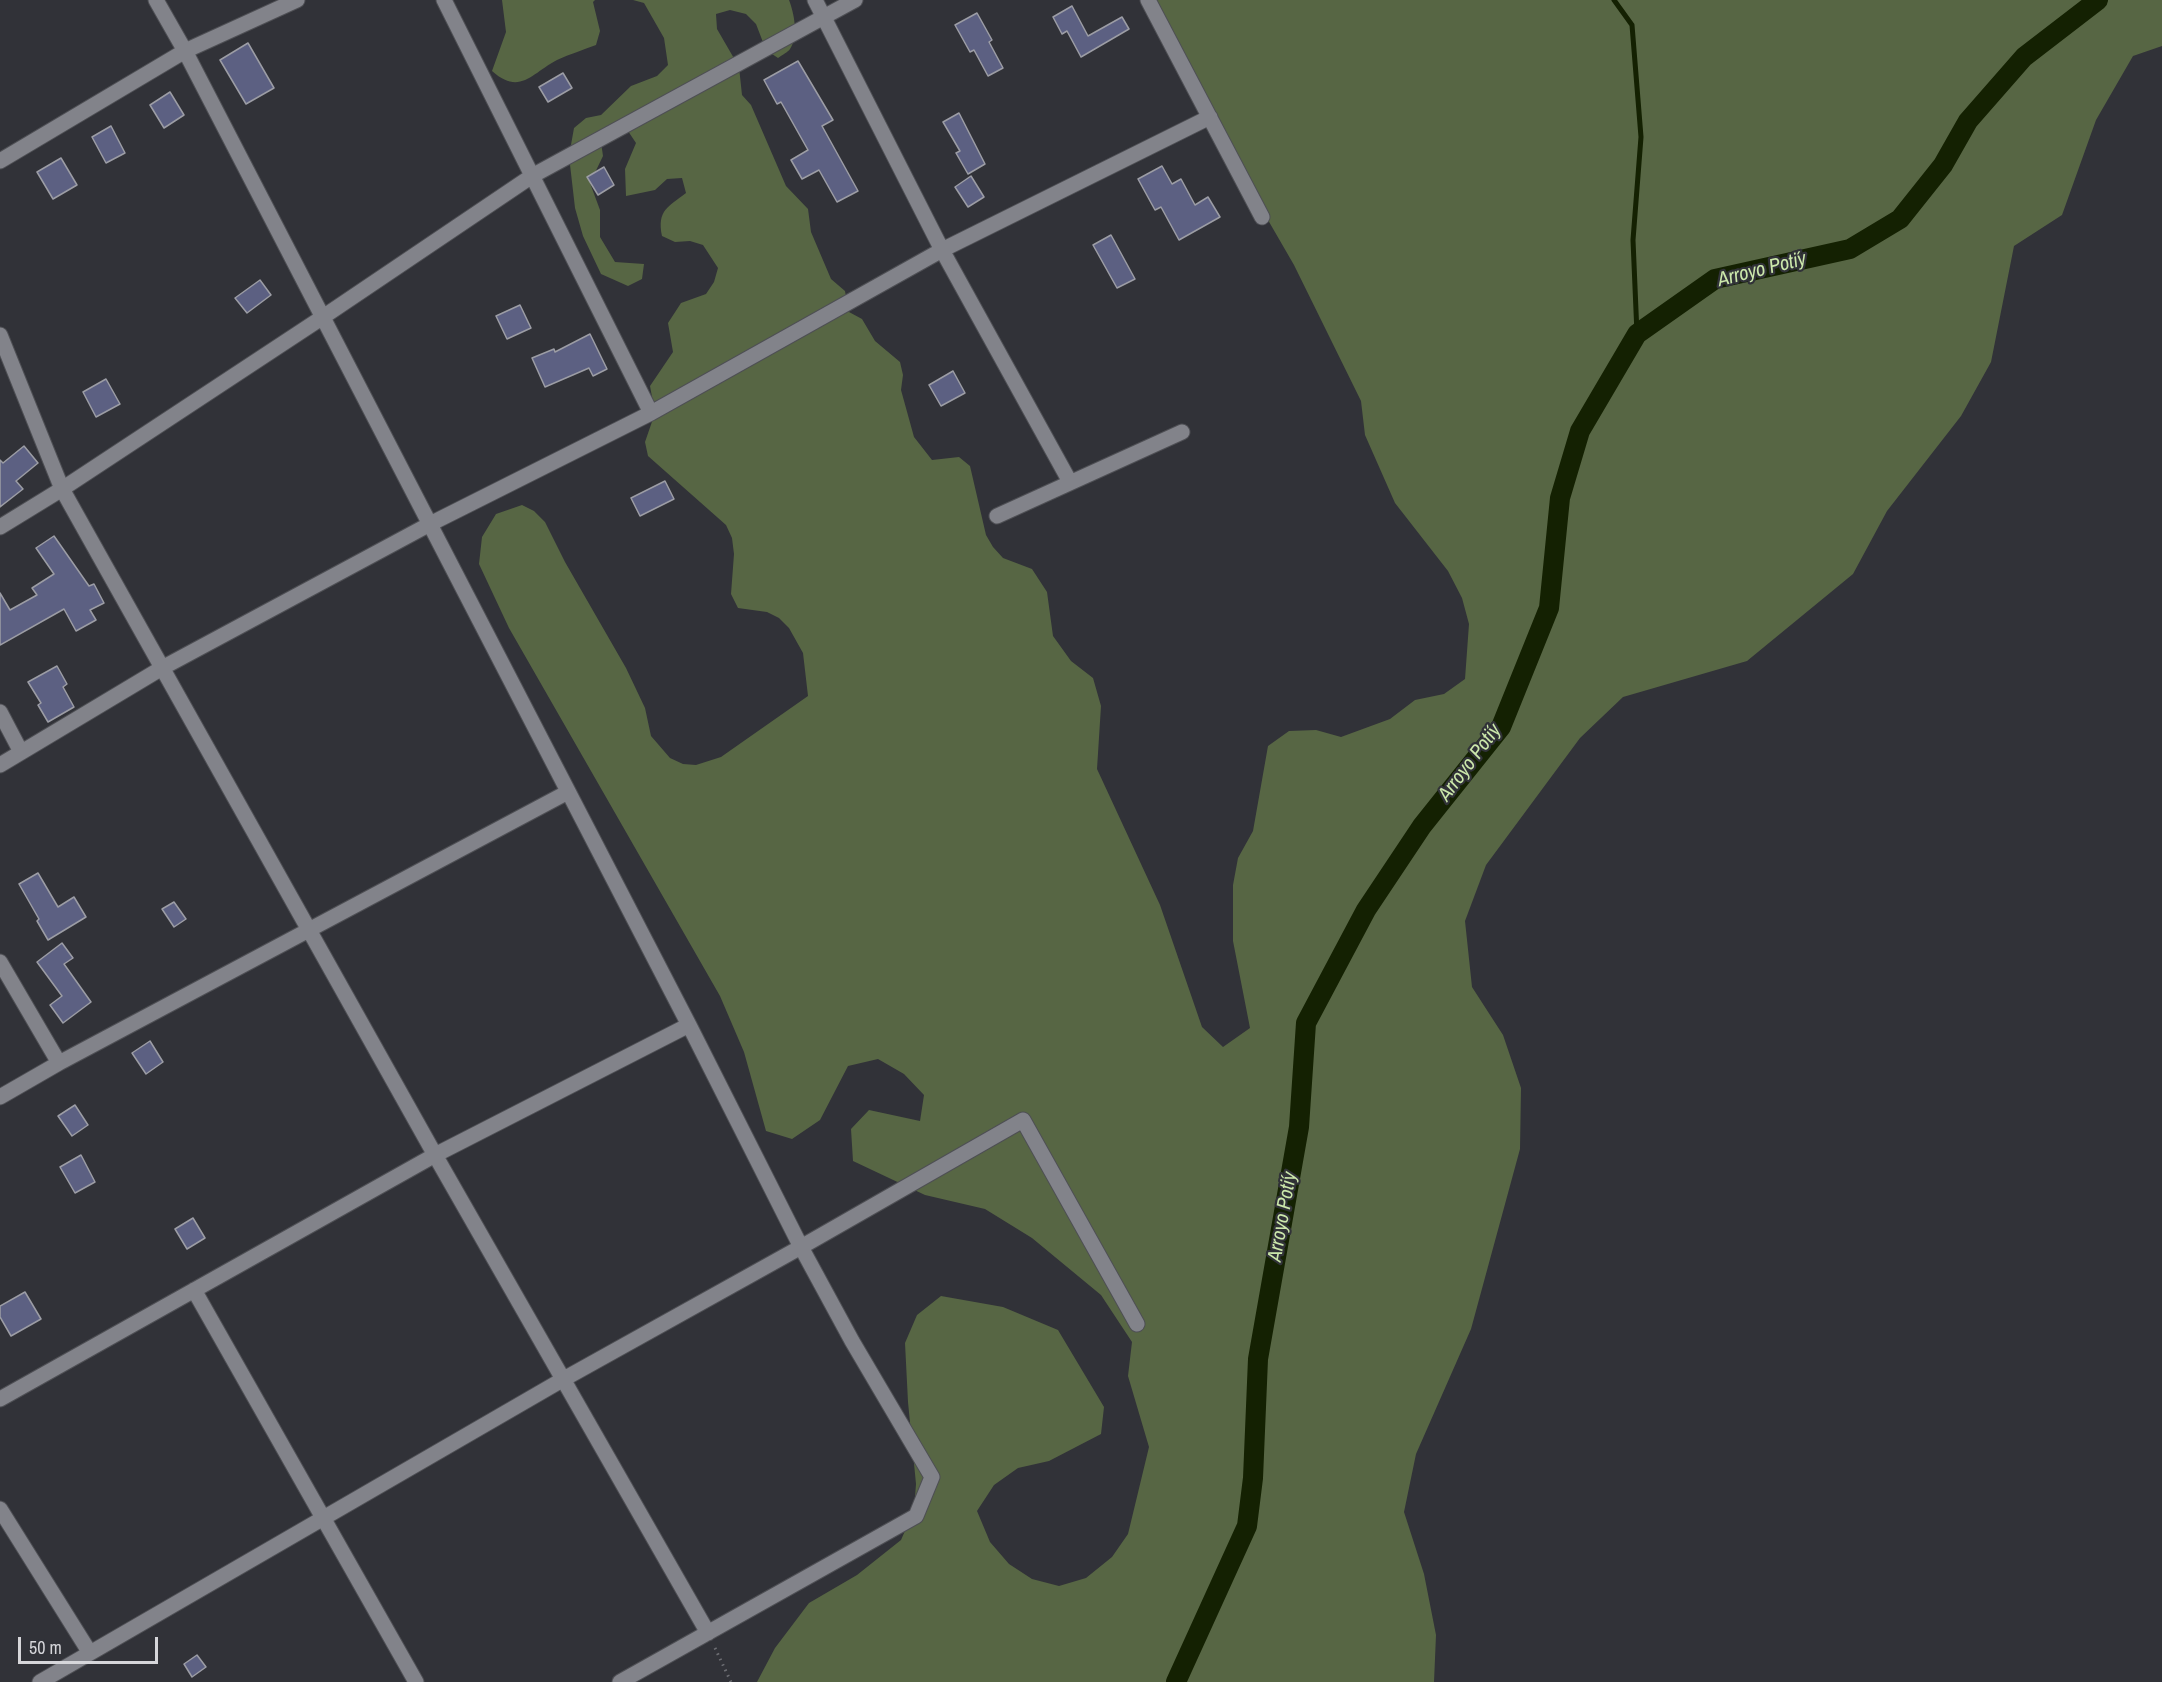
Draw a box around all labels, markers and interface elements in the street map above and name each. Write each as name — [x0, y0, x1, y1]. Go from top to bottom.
water label: Arroyo Poti´y — [1715, 247, 1809, 293]
water label: Arroyo Poti´y — [1433, 720, 1507, 806]
water label: Arroyo Poti´y — [1263, 1170, 1303, 1264]
scale bar — [21, 1625, 160, 1663]
text: 50 m — [29, 1635, 62, 1660]

